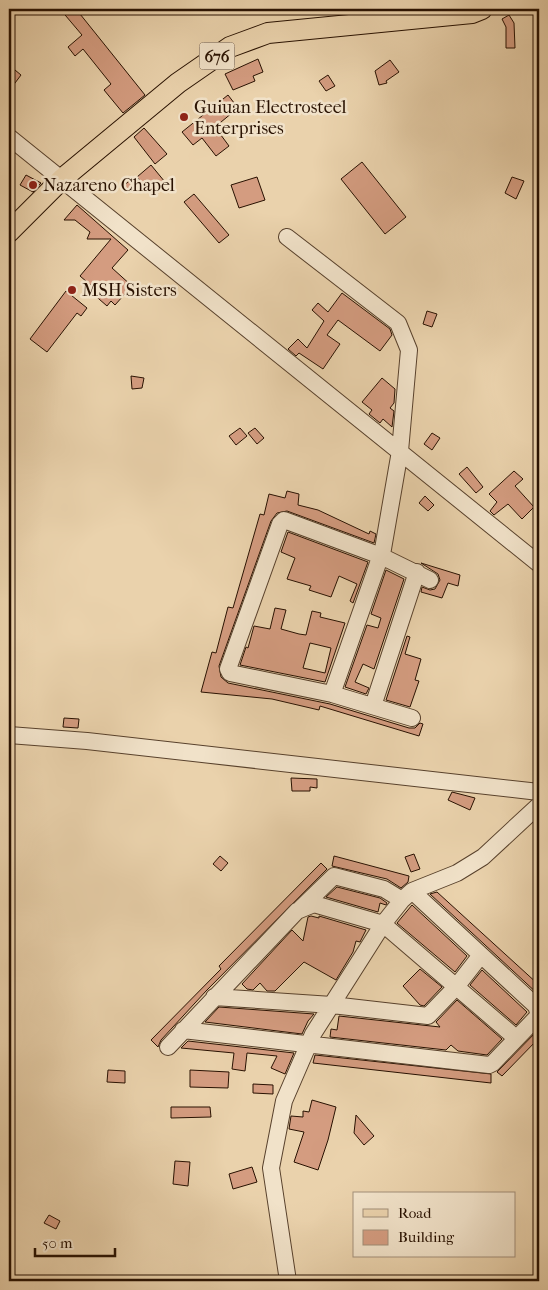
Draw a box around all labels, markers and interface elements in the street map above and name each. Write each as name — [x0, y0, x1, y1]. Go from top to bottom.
road number: 676 — [200, 42, 234, 70]
place label: Guiuan Electrosteel Enterprises — [194, 97, 346, 139]
marker: Guiuan Electrosteel Enterprises — [178, 111, 190, 123]
place label: Nazareno Chapel — [43, 175, 175, 196]
marker: Nazareno Chapel — [27, 179, 39, 191]
place label: MSH Sisters — [82, 280, 177, 301]
marker: MSH Sisters — [66, 284, 78, 296]
legend — [353, 1192, 516, 1258]
text: Road — [398, 1204, 432, 1222]
scale bar — [35, 1225, 115, 1257]
text: Building — [398, 1228, 455, 1246]
text: 50 m — [42, 1234, 73, 1252]

